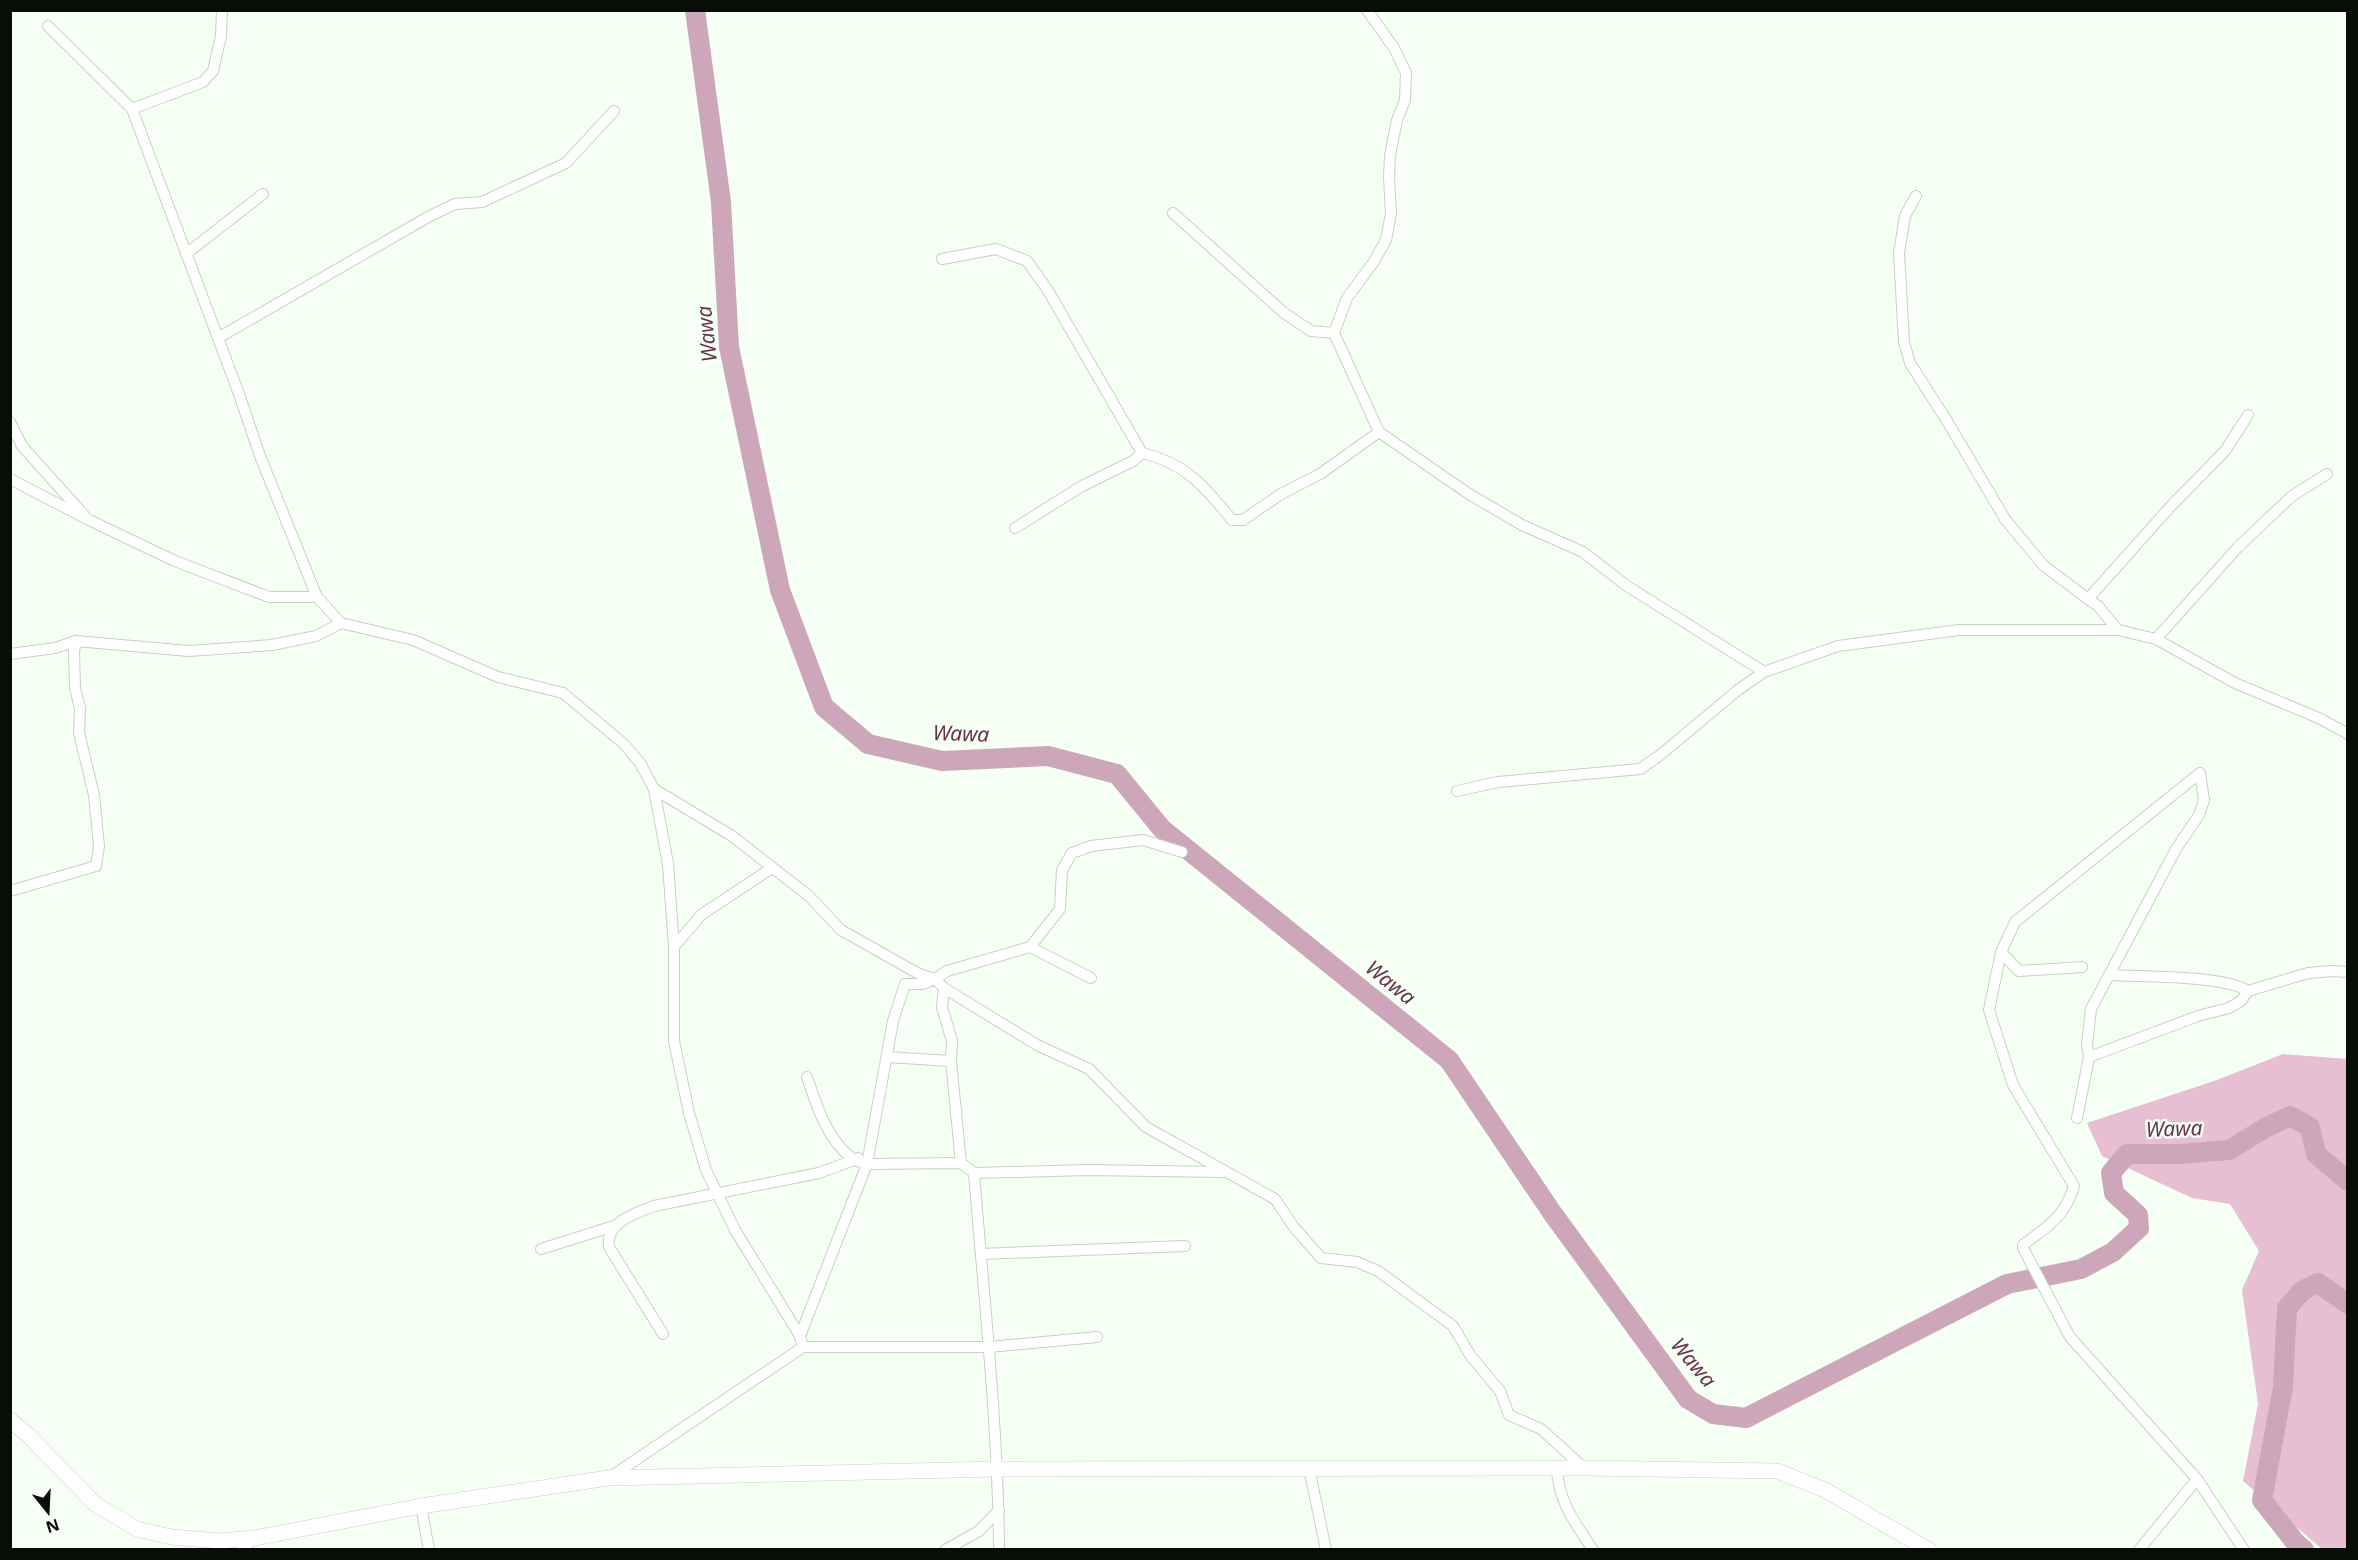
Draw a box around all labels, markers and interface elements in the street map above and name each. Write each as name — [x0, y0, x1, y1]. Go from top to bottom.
water label: Wawa — [689, 304, 723, 364]
water label: Wawa — [932, 718, 990, 748]
water label: Wawa — [1360, 953, 1422, 1011]
water label: Wawa — [2145, 1113, 2203, 1143]
water label: Wawa — [1665, 1331, 1723, 1393]
north arrow — [18, 1482, 78, 1542]
text: N — [43, 1514, 62, 1539]

